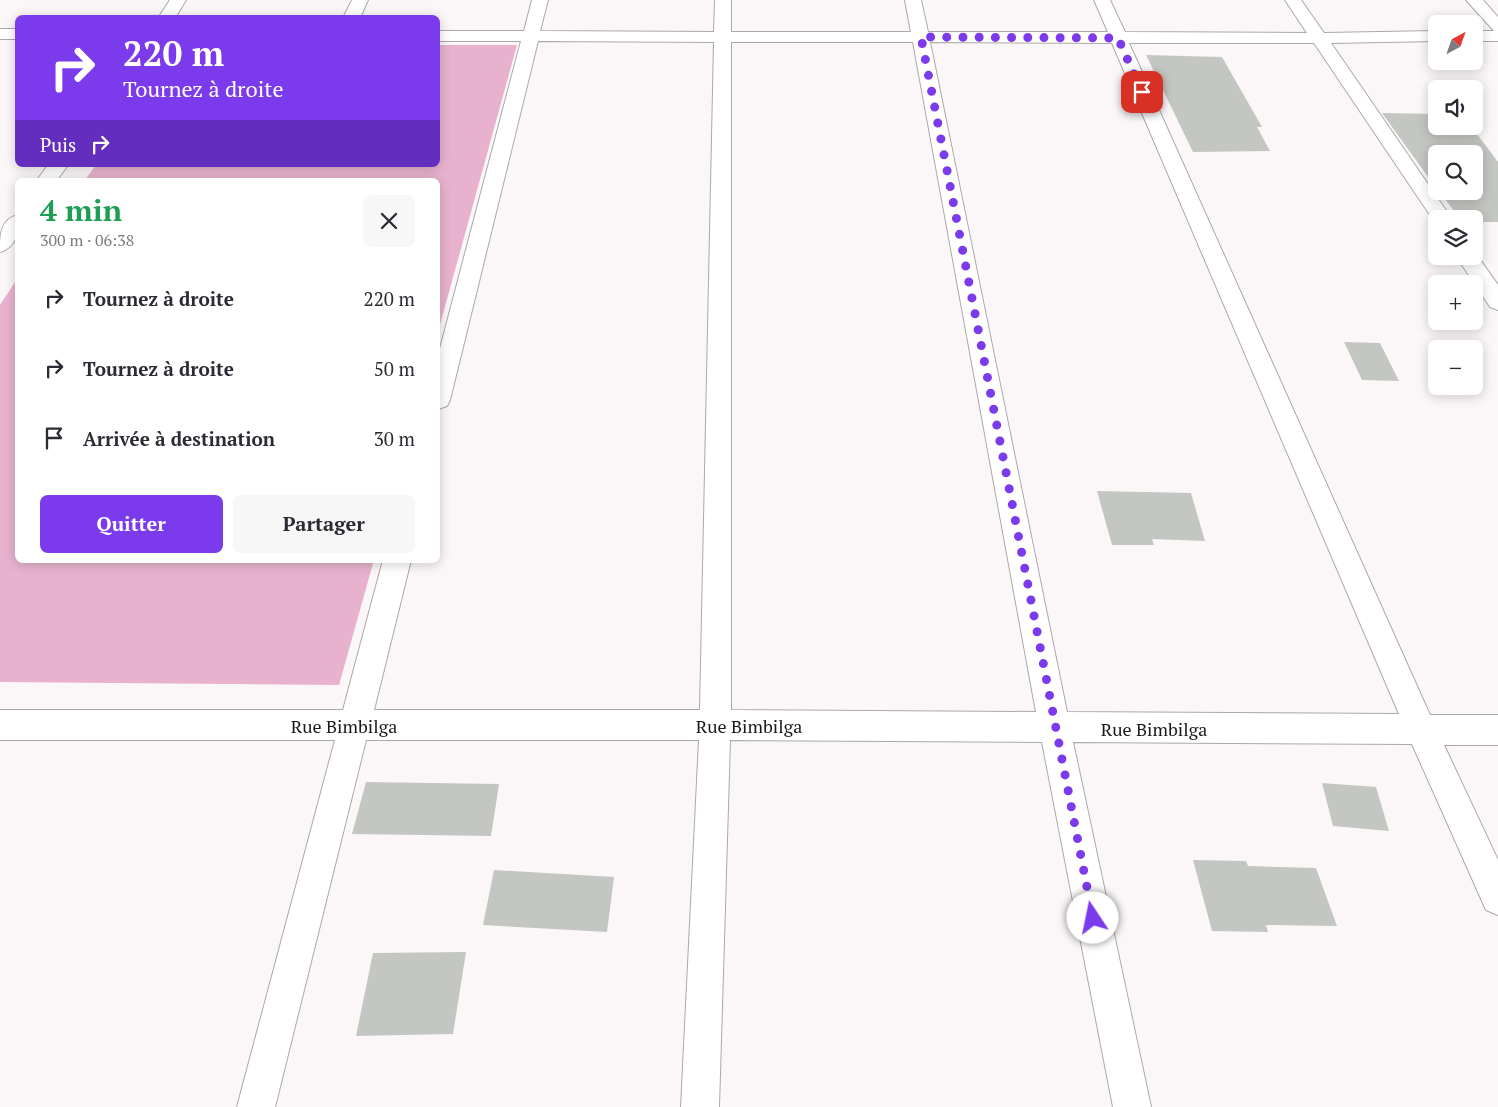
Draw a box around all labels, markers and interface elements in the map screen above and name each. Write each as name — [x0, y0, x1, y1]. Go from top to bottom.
north arrow — [1428, 15, 1482, 70]
map controls — [1428, 15, 1483, 395]
text: 220 m — [123, 30, 224, 76]
icon: right — [40, 35, 105, 100]
pin — [1121, 71, 1163, 113]
text: Tournez à droite — [123, 74, 284, 103]
icon: arrive — [1128, 78, 1156, 106]
button: sound — [1428, 80, 1483, 135]
icon: right — [86, 130, 114, 158]
text: Puis — [40, 132, 76, 157]
button: search — [1428, 145, 1483, 200]
text: 4 min — [40, 190, 122, 230]
button: close — [363, 195, 415, 247]
button: layers — [1428, 210, 1483, 265]
text: 300 m · 06:38 — [40, 229, 134, 251]
button: + — [1428, 275, 1483, 330]
icon: right — [40, 284, 68, 312]
text: Tournez à droite — [83, 286, 234, 311]
text: 220 m — [364, 286, 415, 311]
button: − — [1428, 340, 1483, 395]
icon: right — [40, 354, 68, 382]
text: Tournez à droite — [83, 356, 234, 381]
text: 50 m — [374, 356, 415, 381]
icon: arrive — [40, 424, 68, 452]
text: Arrivée à destination — [83, 426, 275, 451]
text: 30 m — [374, 426, 415, 451]
button: Quitter — [40, 495, 223, 553]
button: Partager — [233, 495, 415, 553]
street label: Rue Bimbilga — [291, 714, 397, 738]
street label: Rue Bimbilga — [696, 714, 802, 738]
street label: Rue Bimbilga — [1101, 717, 1207, 741]
position arrow — [1066, 891, 1118, 943]

